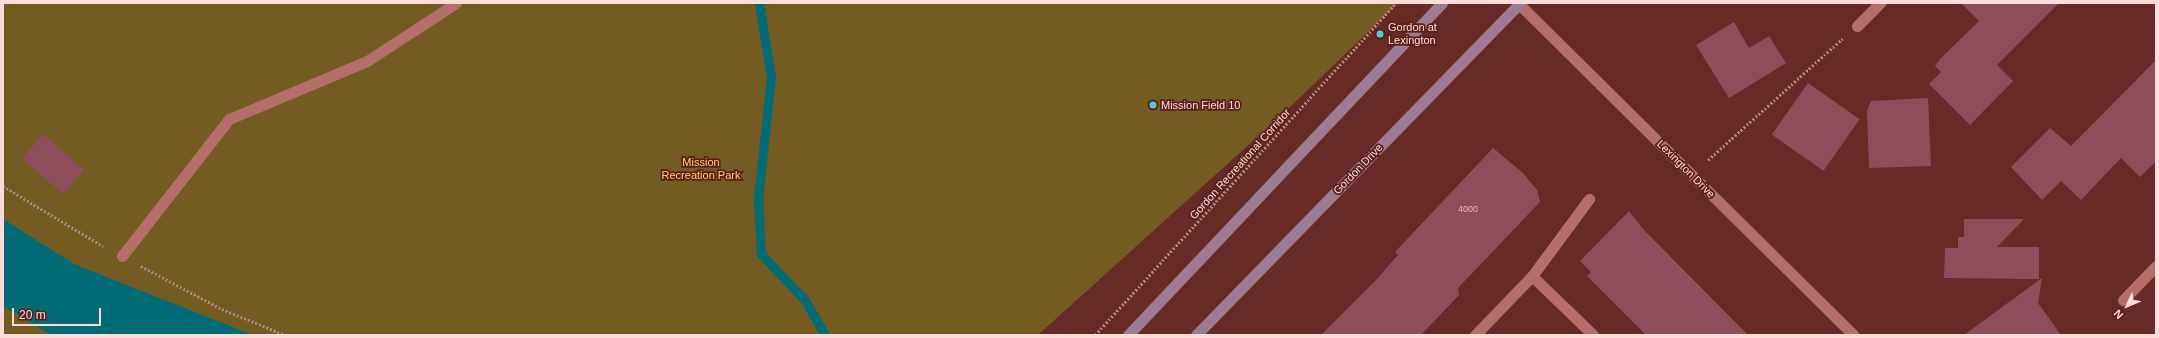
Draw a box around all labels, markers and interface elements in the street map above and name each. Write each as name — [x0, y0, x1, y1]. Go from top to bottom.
place label: Gordon at Lexington — [1388, 21, 1437, 47]
marker: Gordon at Lexington — [1375, 29, 1385, 39]
place label: Mission Field 10 — [1161, 98, 1240, 112]
marker: Mission Field 10 — [1148, 100, 1158, 110]
street label: Gordon Recreational Corridor — [1187, 106, 1293, 222]
street label: Lexington Drive — [1654, 137, 1718, 201]
street label: Gordon Drive — [1331, 141, 1385, 197]
park label: Mission Recreation Park — [662, 156, 740, 182]
house number: 4000 — [1458, 204, 1478, 214]
north arrow — [2107, 286, 2147, 326]
scale bar — [14, 300, 103, 326]
text: N — [2111, 307, 2125, 321]
text: 20 m — [19, 308, 46, 322]

